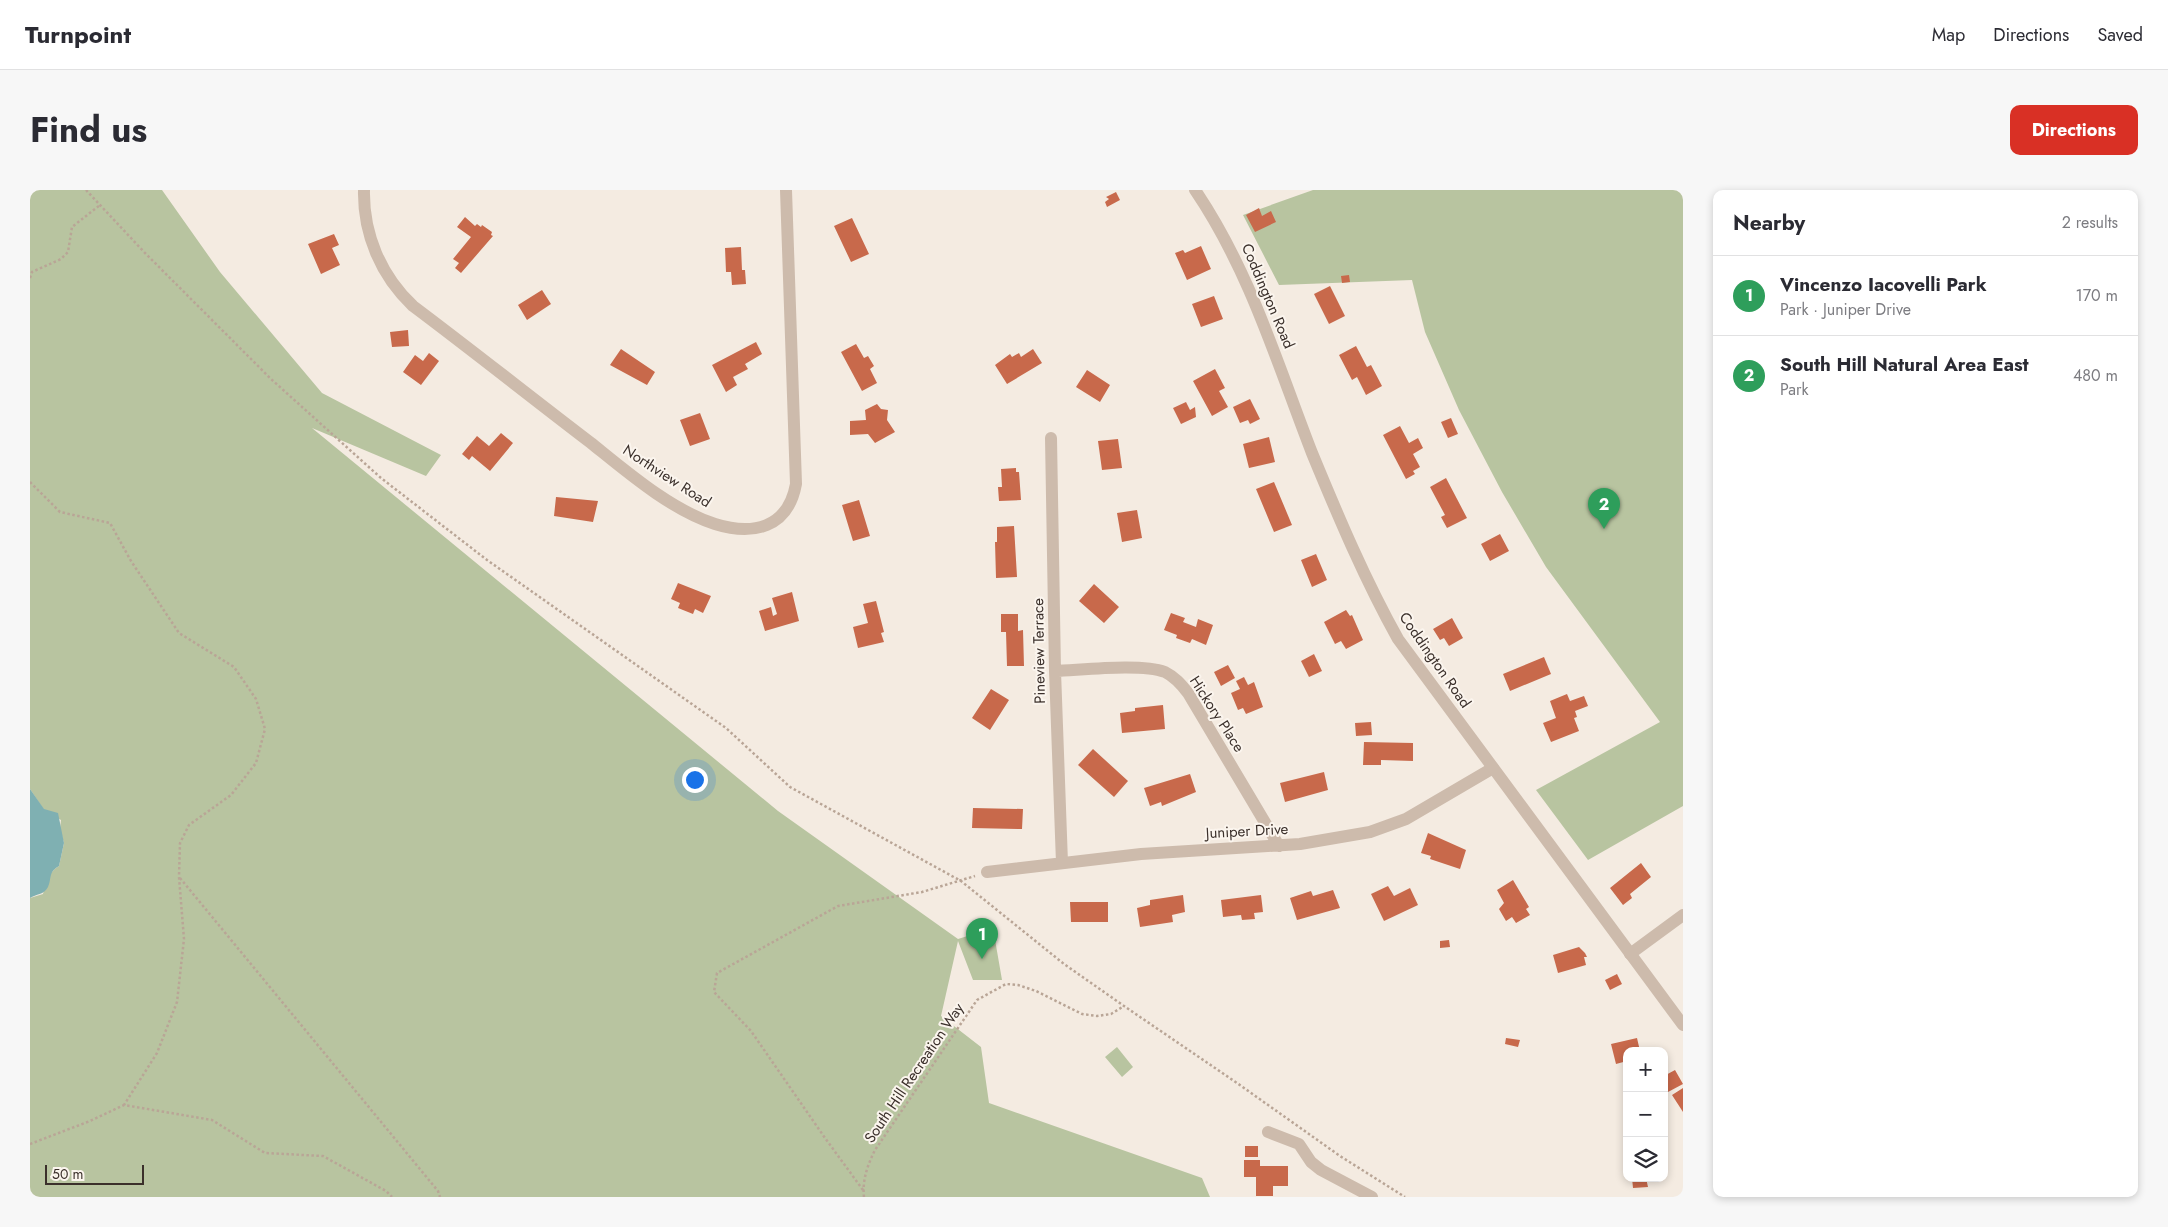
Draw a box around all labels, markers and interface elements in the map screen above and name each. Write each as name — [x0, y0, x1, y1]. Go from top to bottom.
text: Turnpoint — [25, 17, 131, 52]
text: Map — [1932, 22, 1965, 48]
text: Directions — [1993, 22, 2069, 48]
text: Saved — [2097, 22, 2143, 48]
text: Find us — [30, 105, 147, 155]
button: Directions — [2010, 105, 2138, 155]
text: Nearby — [1733, 208, 1805, 238]
text: 2 results — [2062, 211, 2118, 234]
street label: Coddington Road — [1236, 240, 1300, 352]
text: Vincenzo Iacovelli Park — [1780, 271, 1987, 298]
text: 1 — [1745, 284, 1753, 307]
text: 170 m — [2076, 284, 2118, 307]
text: Park · Juniper Drive — [1780, 298, 1911, 321]
text: South Hill Natural Area East — [1780, 351, 2029, 378]
text: 2 — [1744, 364, 1754, 387]
text: 480 m — [2073, 364, 2118, 387]
text: Park — [1780, 378, 1809, 401]
street label: Northview Road — [618, 439, 716, 513]
pin: 2 — [1588, 488, 1620, 529]
street label: Pineview Terrace — [1027, 598, 1051, 704]
street label: Coddington Road — [1394, 608, 1476, 712]
street label: Hickory Place — [1184, 672, 1250, 757]
your location — [682, 767, 708, 793]
street label: Juniper Drive — [1203, 818, 1289, 844]
pin: 1 — [966, 918, 998, 959]
street label: South Hill Recreation Way — [859, 998, 969, 1147]
map controls — [1623, 1047, 1668, 1182]
button: + — [1623, 1047, 1668, 1092]
button: − — [1623, 1092, 1668, 1137]
button: layers — [1623, 1137, 1668, 1182]
scale bar — [45, 1162, 144, 1185]
text: 50 m — [52, 1164, 83, 1184]

